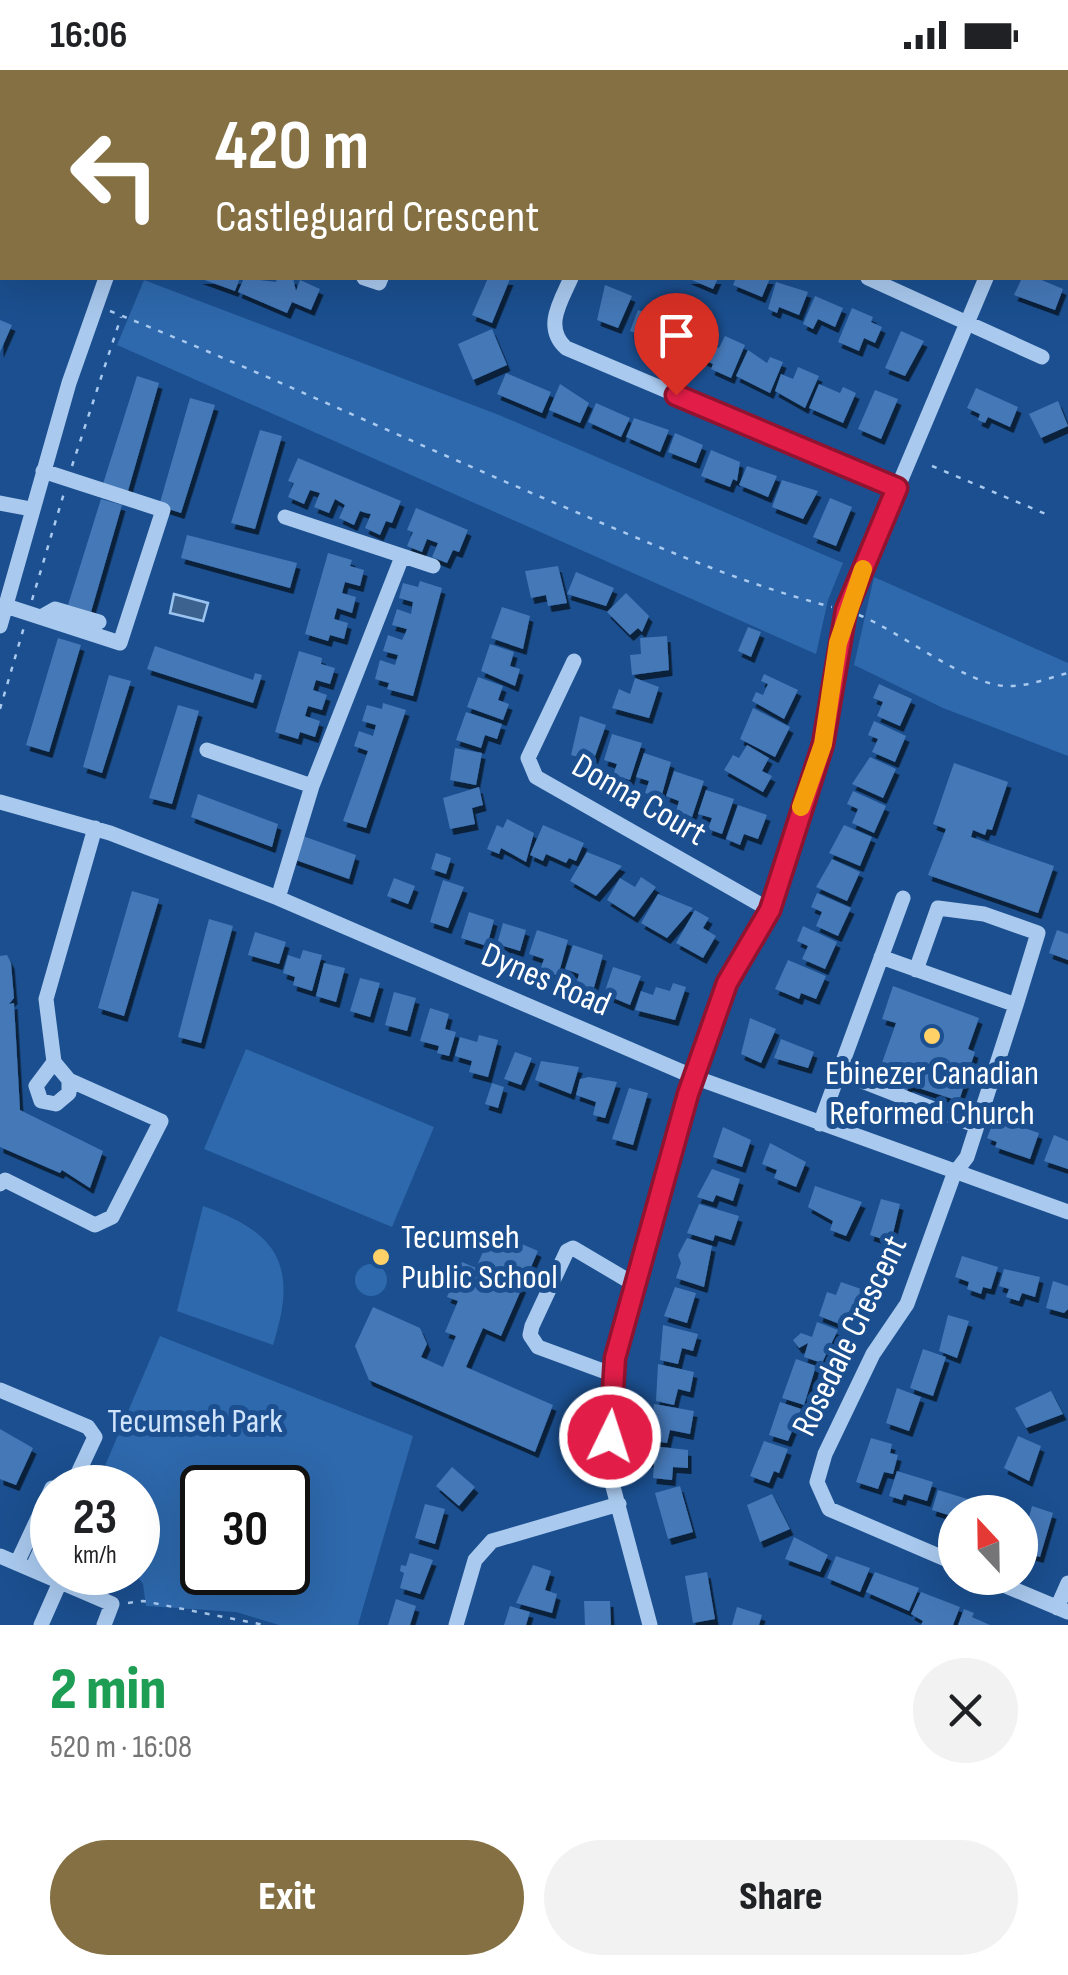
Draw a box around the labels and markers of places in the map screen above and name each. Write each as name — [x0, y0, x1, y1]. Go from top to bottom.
pin — [634, 293, 719, 396]
marker: Ebinezer Canadian Reformed Church — [921, 1025, 943, 1047]
place label: Ebinezer Canadian Reformed Church — [825, 1052, 1039, 1135]
place label: Tecumseh Public School — [401, 1216, 558, 1299]
marker: Tecumseh Public School — [370, 1246, 392, 1268]

